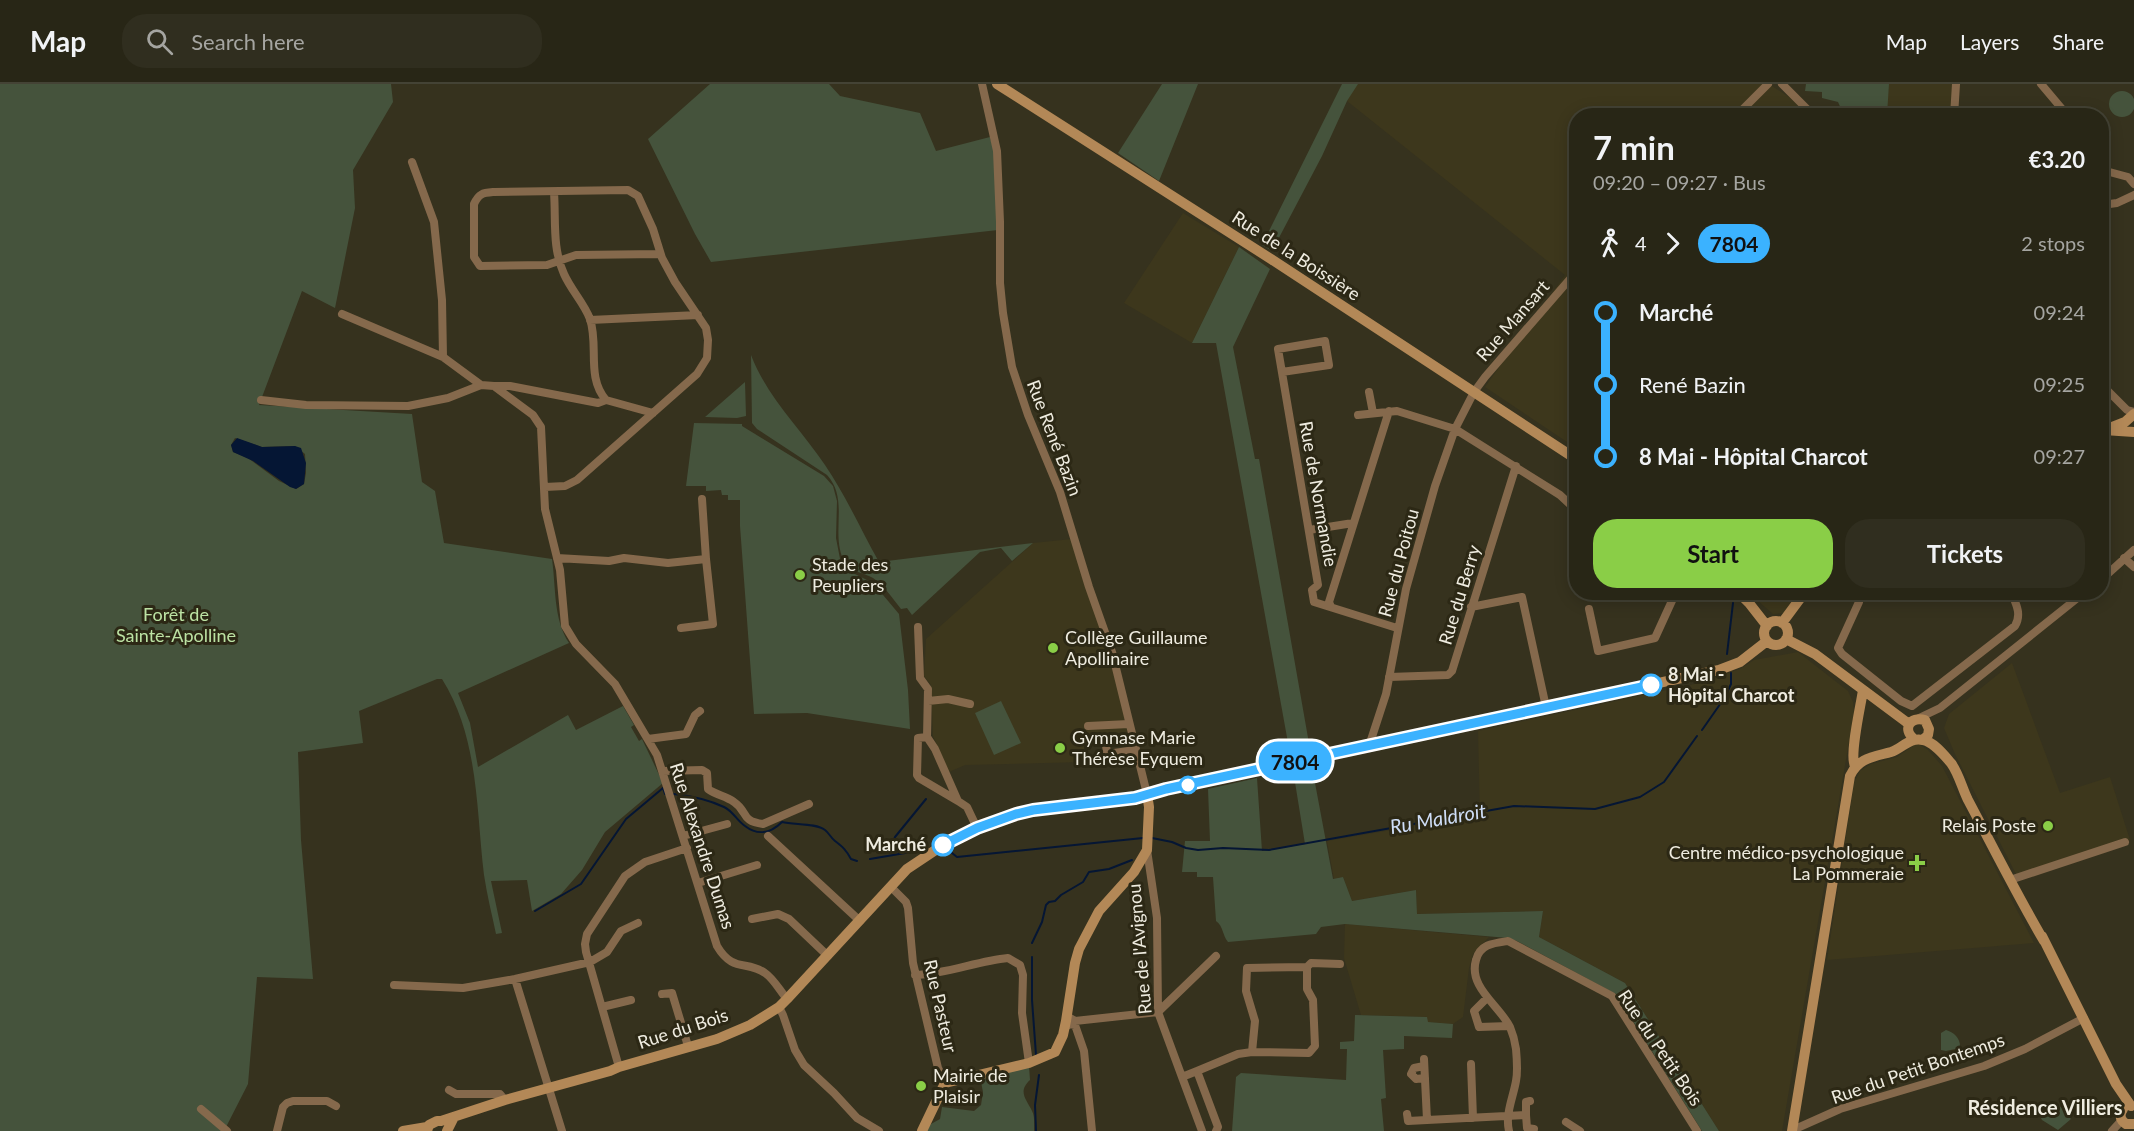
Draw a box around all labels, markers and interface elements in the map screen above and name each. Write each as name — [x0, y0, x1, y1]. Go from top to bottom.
search box — [122, 14, 542, 68]
text: Map — [30, 24, 86, 58]
icon: search — [143, 25, 176, 58]
text: Search here — [191, 28, 305, 55]
text: Map — [1886, 29, 1927, 54]
text: Layers — [1960, 29, 2019, 54]
text: Share — [2052, 29, 2104, 54]
text: 7 min — [1593, 127, 1675, 167]
text: €3.20 — [2029, 146, 2085, 173]
text: 09:20 – 09:27 · Bus — [1593, 170, 1766, 194]
street label: Rue de la Boissière — [1228, 206, 1365, 305]
icon: walk — [1593, 227, 1626, 260]
icon: forward — [1656, 227, 1689, 260]
text: 4 — [1635, 231, 1647, 255]
text: 7804 — [1710, 231, 1758, 256]
text: 2 stops — [2021, 231, 2085, 255]
street label: Rue Mansart — [1471, 275, 1554, 365]
text: Marché — [1639, 299, 1713, 326]
text: 09:24 — [2034, 300, 2085, 324]
text: René Bazin — [1639, 371, 1746, 398]
text: 09:25 — [2034, 372, 2085, 396]
street label: Rue René Bazin — [1023, 377, 1087, 499]
street label: Rue de Normandie — [1295, 419, 1343, 568]
text: 8 Mai - Hôpital Charcot — [1639, 443, 1868, 470]
text: 09:27 — [2034, 444, 2085, 468]
street label: Rue du Poitou — [1373, 506, 1423, 619]
button: Start — [1593, 519, 1833, 588]
button: Tickets — [1845, 519, 2085, 588]
street label: Rue du Berry — [1433, 541, 1485, 647]
place label: Stade des Peupliers — [812, 553, 889, 596]
marker: Stade des Peupliers — [793, 568, 807, 582]
park label: Forêt de Sainte-Apolline — [116, 603, 236, 646]
place label: Collège Guillaume Apollinaire — [1065, 626, 1208, 669]
marker: Collège Guillaume Apollinaire — [1046, 641, 1060, 655]
place label: 8 Mai - Hôpital Charcot — [1668, 663, 1795, 706]
marker: 8 Mai - Hôpital Charcot — [1640, 674, 1662, 696]
place label: Gymnase Marie Thérèse Eyquem — [1072, 726, 1203, 769]
marker: Gymnase Marie Thérèse Eyquem — [1053, 741, 1067, 755]
line badge: 7804 — [1253, 742, 1337, 780]
text: 7804 — [1271, 749, 1319, 774]
street label: Rue Alexandre Dumas — [666, 760, 740, 932]
unlabelled marker — [1179, 776, 1197, 794]
water label: Ru Maldroit — [1388, 798, 1488, 838]
place label: Relais Poste — [1942, 814, 2036, 836]
marker: Relais Poste — [2041, 819, 2055, 833]
place label: Marché — [865, 833, 926, 855]
marker: Marché — [932, 834, 954, 856]
place label: Centre médico-psychologique La Pommeraie — [1669, 841, 1904, 884]
marker: Centre médico-psychologique La Pommeraie — [1908, 854, 1926, 872]
street label: Rue de l'Avignou — [1122, 883, 1156, 1015]
street label: Rue Pasteur — [920, 957, 962, 1055]
street label: Rue du Petit Bois — [1614, 985, 1708, 1110]
street label: Rue du Bois — [635, 1003, 731, 1053]
street label: Rue du Petit Bontemps — [1828, 1028, 2007, 1108]
place label: Mairie de Plaisir — [933, 1064, 1007, 1107]
marker: Mairie de Plaisir — [914, 1079, 928, 1093]
district label: Résidence Villiers — [1967, 1095, 2123, 1119]

